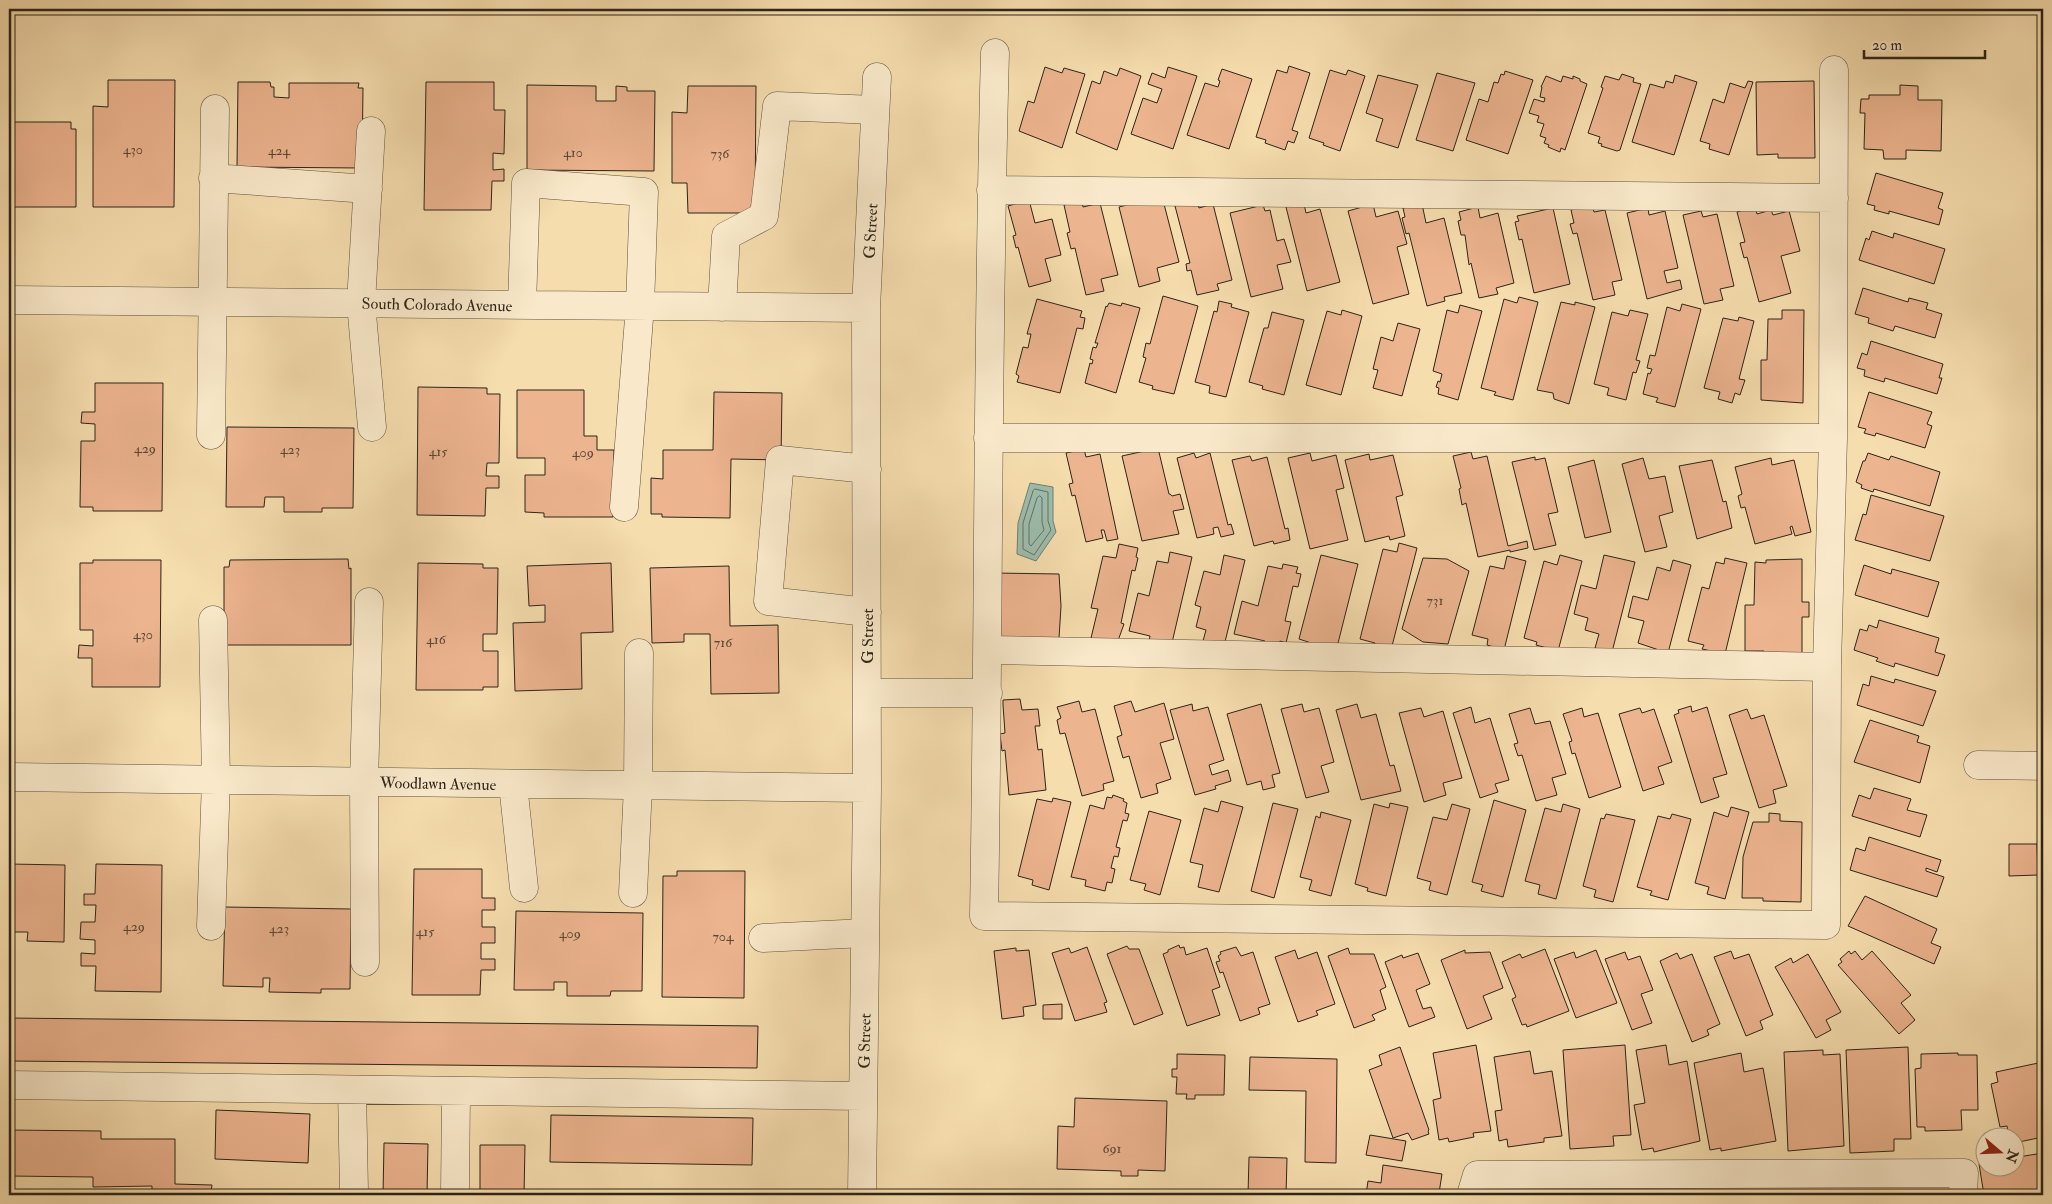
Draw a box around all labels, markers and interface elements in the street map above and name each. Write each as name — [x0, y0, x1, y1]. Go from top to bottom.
scale bar — [1864, 28, 1986, 60]
text: 20 m — [1872, 36, 1902, 55]
house number: 430 — [123, 141, 143, 158]
house number: 424 — [268, 142, 292, 159]
house number: 410 — [563, 144, 583, 161]
house number: 736 — [711, 145, 730, 162]
street label: G Street — [860, 203, 882, 259]
street label: South Colorado Avenue — [361, 294, 513, 316]
house number: 429 — [134, 440, 156, 457]
house number: 423 — [280, 441, 300, 458]
house number: 415 — [429, 443, 448, 460]
house number: 409 — [572, 444, 594, 461]
house number: 731 — [1427, 592, 1443, 609]
street label: G Street — [858, 608, 878, 664]
house number: 430 — [133, 626, 153, 643]
house number: 416 — [426, 631, 447, 648]
house number: 716 — [714, 634, 733, 651]
street label: Woodlawn Avenue — [379, 773, 497, 795]
house number: 429 — [123, 918, 145, 935]
house number: 423 — [269, 920, 289, 937]
house number: 415 — [416, 923, 435, 940]
house number: 409 — [559, 925, 581, 942]
house number: 704 — [712, 928, 735, 945]
street label: G Street — [855, 1013, 875, 1069]
north arrow — [1974, 1126, 2024, 1176]
house number: 691 — [1102, 1140, 1122, 1157]
text: N — [2002, 1146, 2022, 1165]

